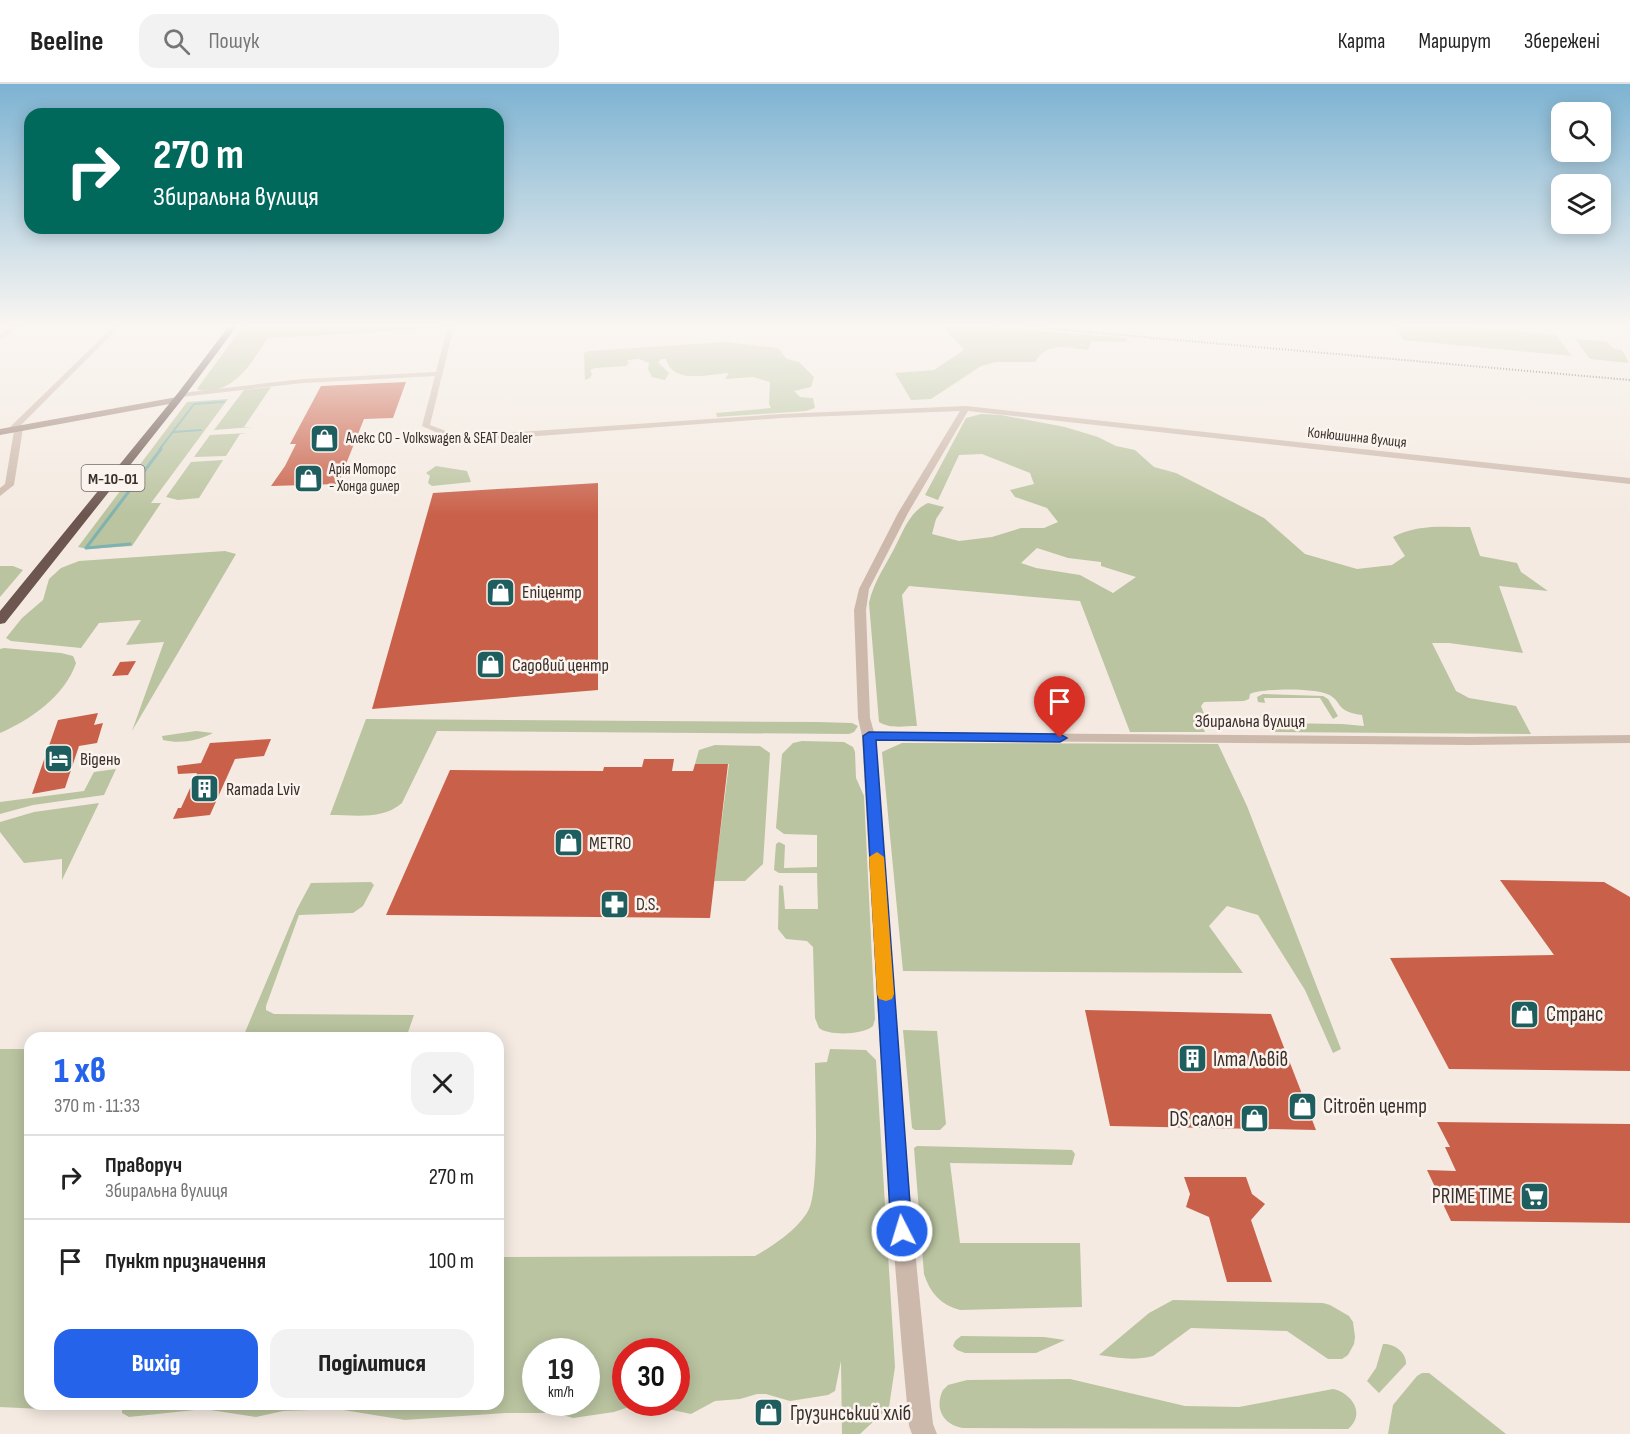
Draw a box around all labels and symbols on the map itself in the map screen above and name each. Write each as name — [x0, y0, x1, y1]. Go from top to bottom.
shop icon: Алекс CO - Volkswagen & SEAT Dealer — [309, 422, 341, 454]
street label: Конюшинна вулиця — [1306, 423, 1408, 452]
place label: Алекс CO - Volkswagen & SEAT Dealer — [345, 429, 533, 448]
place label: Арія Моторс - Хонда дилер — [328, 460, 400, 496]
shop icon: Арія Моторс - Хонда дилер — [292, 462, 324, 494]
road number: М-10-01 — [82, 465, 144, 491]
shop icon: Епіцентр — [485, 576, 517, 608]
place label: Епіцентр — [522, 582, 582, 603]
shop icon: Садовий центр — [475, 649, 507, 681]
place label: Садовий центр — [512, 655, 609, 676]
pin — [1034, 676, 1085, 738]
street label: Збиральна вулиця — [1195, 711, 1305, 732]
hotel icon: Відень — [43, 743, 75, 775]
place label: Відень — [80, 749, 121, 770]
building icon: Ramada Lviv — [189, 773, 221, 805]
place label: Ramada Lviv — [226, 779, 300, 800]
shop icon: METRO — [552, 827, 584, 859]
place label: METRO — [589, 833, 631, 854]
pharmacy icon: D.S. — [599, 888, 631, 920]
place label: D.S. — [636, 894, 659, 915]
shop icon: Странс — [1509, 998, 1541, 1030]
place label: Странс — [1546, 1002, 1604, 1027]
building icon: Ілта Львів — [1176, 1043, 1208, 1075]
place label: Ілта Львів — [1213, 1047, 1288, 1072]
shop icon: Citroën центр — [1286, 1090, 1318, 1122]
place label: Citroën центр — [1323, 1094, 1427, 1119]
shop icon: DS салон — [1238, 1103, 1270, 1135]
place label: DS салон — [1169, 1107, 1233, 1132]
supermarket icon: PRIME TIME — [1518, 1180, 1550, 1212]
place label: PRIME TIME — [1432, 1184, 1513, 1209]
position arrow — [870, 1199, 934, 1263]
speed limit sign: 30 — [612, 1338, 690, 1416]
shop icon: Грузинський хліб — [753, 1397, 785, 1429]
place label: Грузинський хліб — [790, 1401, 911, 1426]

